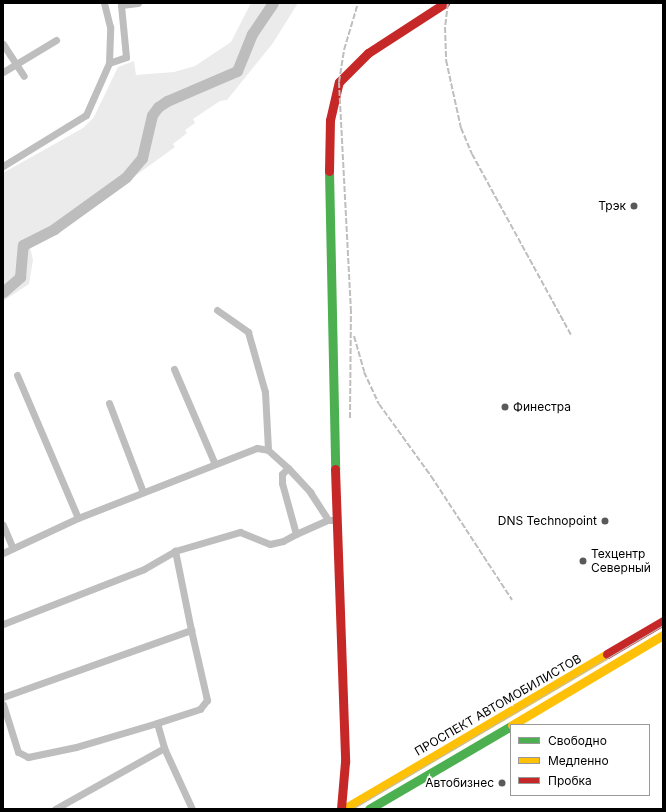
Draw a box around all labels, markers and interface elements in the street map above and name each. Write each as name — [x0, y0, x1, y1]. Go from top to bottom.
place label: Трэк — [598, 199, 626, 213]
marker: Трэк — [629, 201, 639, 211]
place label: Финестра — [513, 400, 571, 414]
marker: Финестра — [500, 402, 510, 412]
place label: DNS Technopoint — [498, 514, 597, 528]
marker: DNS Technopoint — [600, 516, 610, 526]
place label: Техцентр Северный — [591, 547, 651, 575]
marker: Техцентр Северный — [578, 556, 588, 566]
street label: ПРОСПЕКТ АВТОМОБИЛИСТОВ — [412, 651, 584, 759]
legend — [510, 724, 650, 796]
text: Свободно — [548, 733, 607, 748]
text: Медленно — [548, 753, 609, 768]
text: Пробка — [548, 773, 592, 788]
place label: Автобизнес — [425, 776, 494, 790]
marker: Автобизнес — [497, 778, 507, 788]

